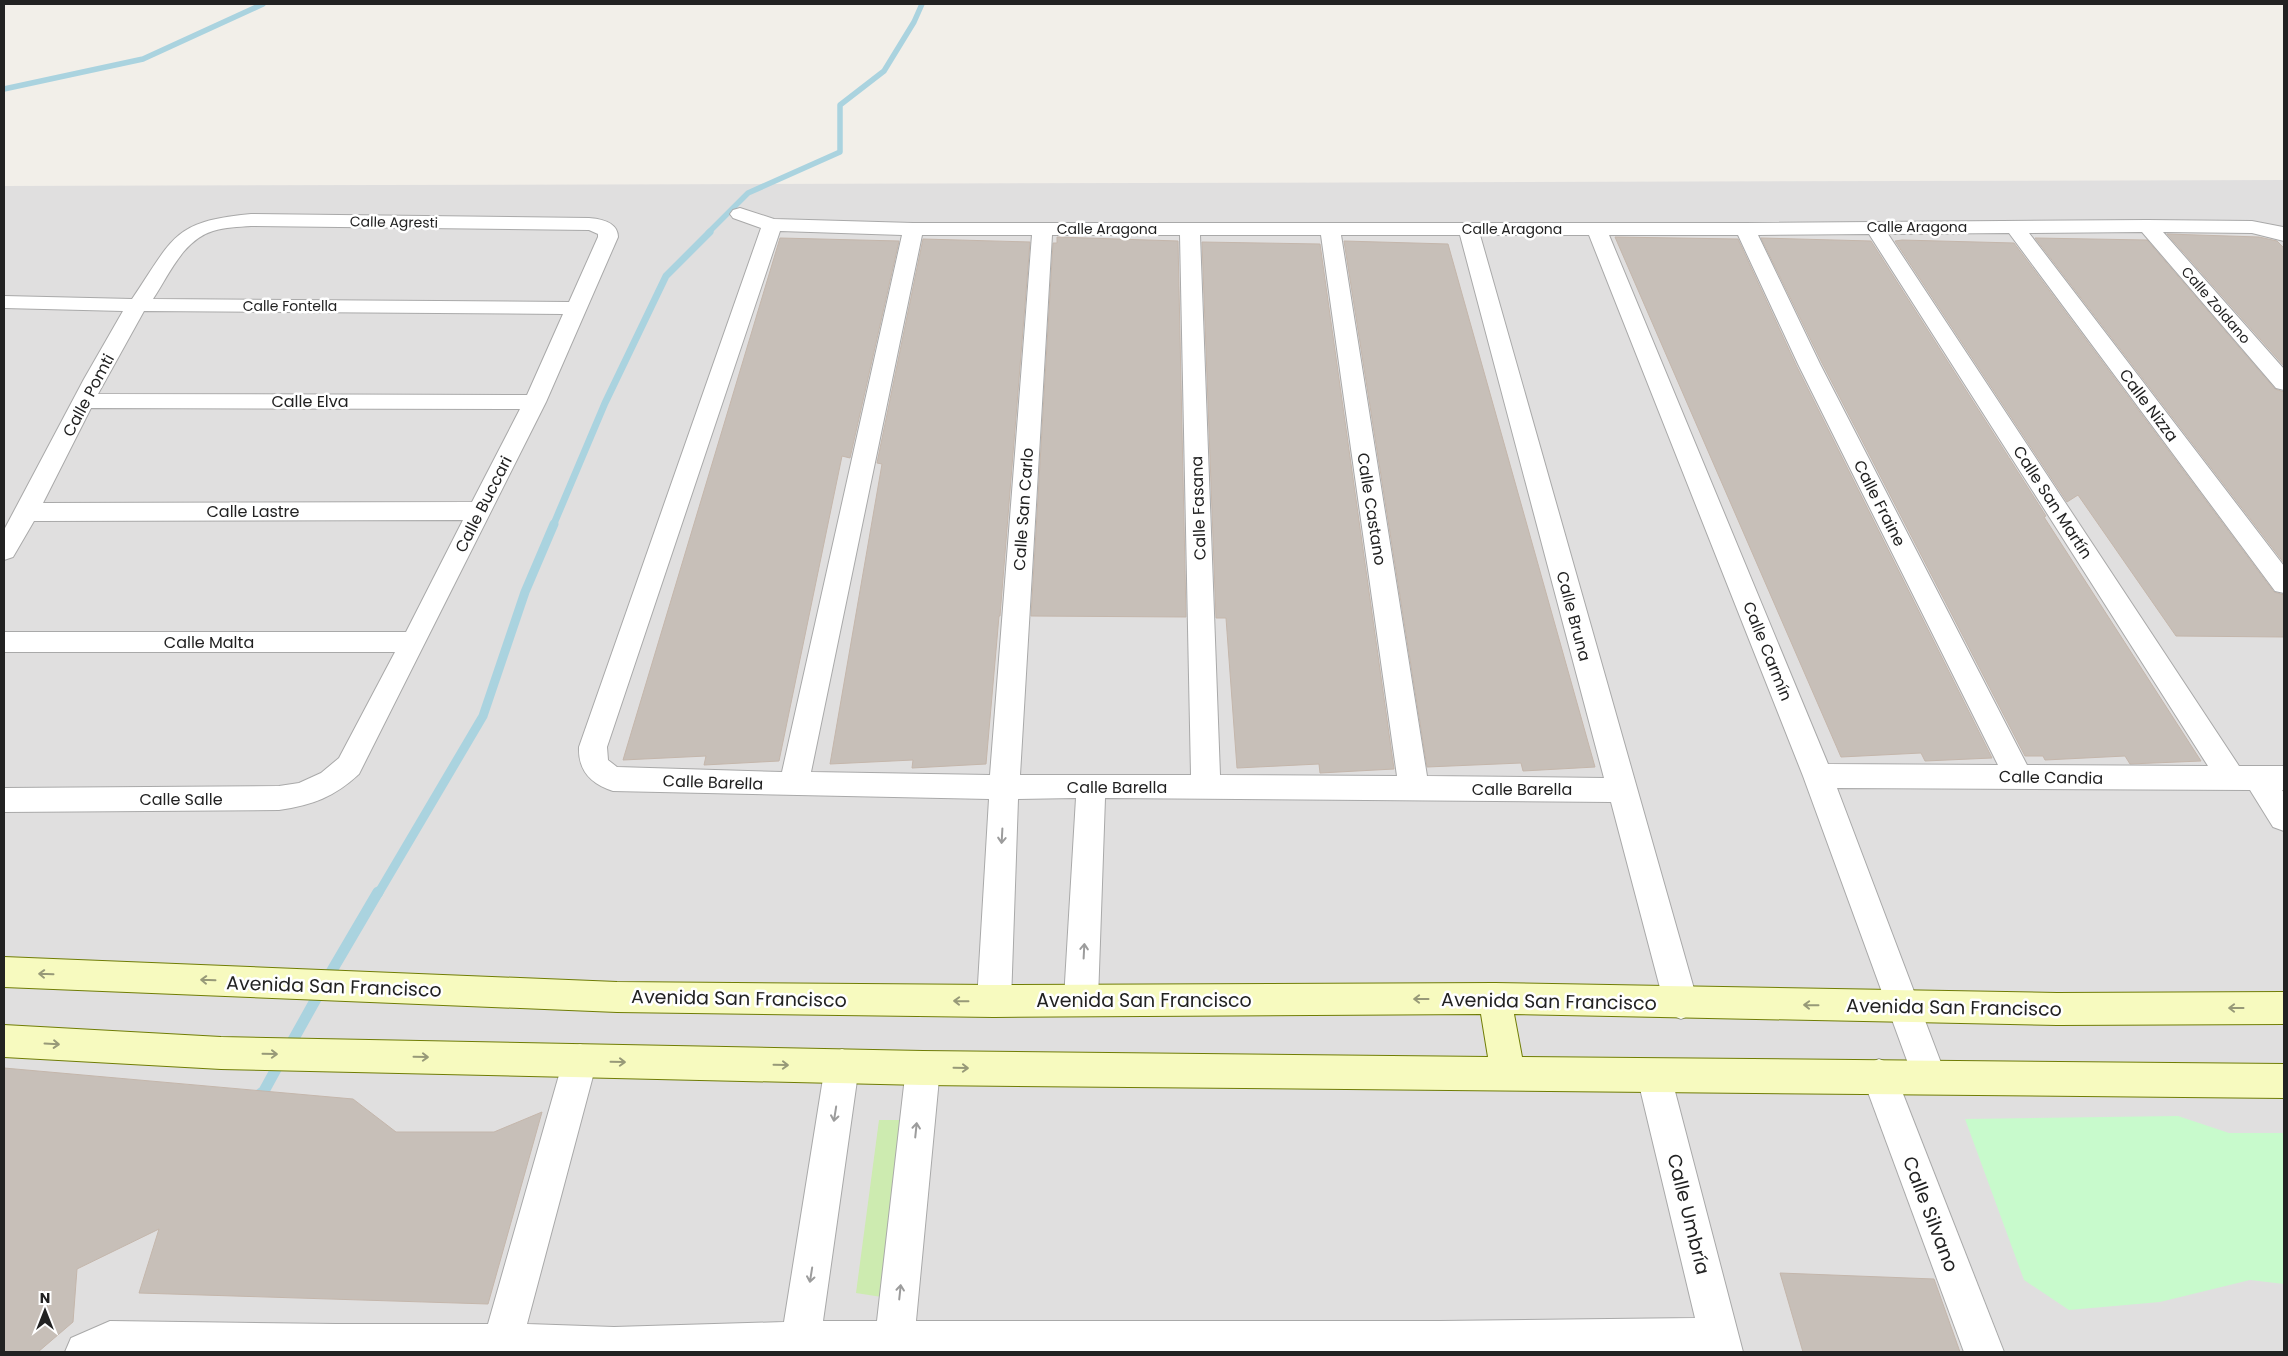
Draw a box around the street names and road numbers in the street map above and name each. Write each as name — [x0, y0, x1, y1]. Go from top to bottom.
street label: Calle Agresti — [350, 211, 438, 233]
street label: Calle Aragona — [1867, 217, 1967, 237]
street label: Calle Aragona — [1057, 219, 1157, 239]
street label: Calle Aragona — [1462, 219, 1562, 239]
street label: Calle Zoldano — [2177, 262, 2255, 348]
street label: Calle Fontella — [243, 296, 337, 316]
street label: Calle Pomti — [57, 350, 120, 441]
street label: Calle Nizza — [2114, 364, 2184, 446]
street label: Calle Elva — [271, 390, 349, 413]
street label: Calle San Martín — [2007, 441, 2098, 563]
street label: Calle San Carlo — [1008, 447, 1039, 571]
street label: Calle Castano — [1351, 451, 1392, 567]
street label: Calle Buccari — [449, 452, 518, 556]
street label: Calle Fasana — [1185, 455, 1212, 561]
street label: Calle Fraine — [1848, 456, 1911, 550]
street label: Calle Lastre — [206, 500, 300, 523]
street label: Calle Bruna — [1550, 569, 1597, 664]
street label: Calle Carmín — [1737, 598, 1798, 704]
street label: Calle Malta — [164, 631, 254, 654]
street label: Calle Candia — [1999, 765, 2103, 790]
street label: Calle Barella — [662, 769, 764, 796]
street label: Calle Barella — [1067, 776, 1167, 799]
street label: Calle Barella — [1472, 778, 1572, 801]
street label: Calle Salle — [139, 788, 223, 811]
street label: Avenida San Francisco — [226, 969, 442, 1004]
street label: Avenida San Francisco — [631, 983, 847, 1014]
street label: Avenida San Francisco — [1441, 986, 1657, 1017]
street label: Avenida San Francisco — [1036, 987, 1252, 1014]
street label: Avenida San Francisco — [1846, 992, 2062, 1023]
street label: Calle Umbría — [1660, 1151, 1717, 1277]
street label: Calle Silvano — [1896, 1152, 1965, 1276]

